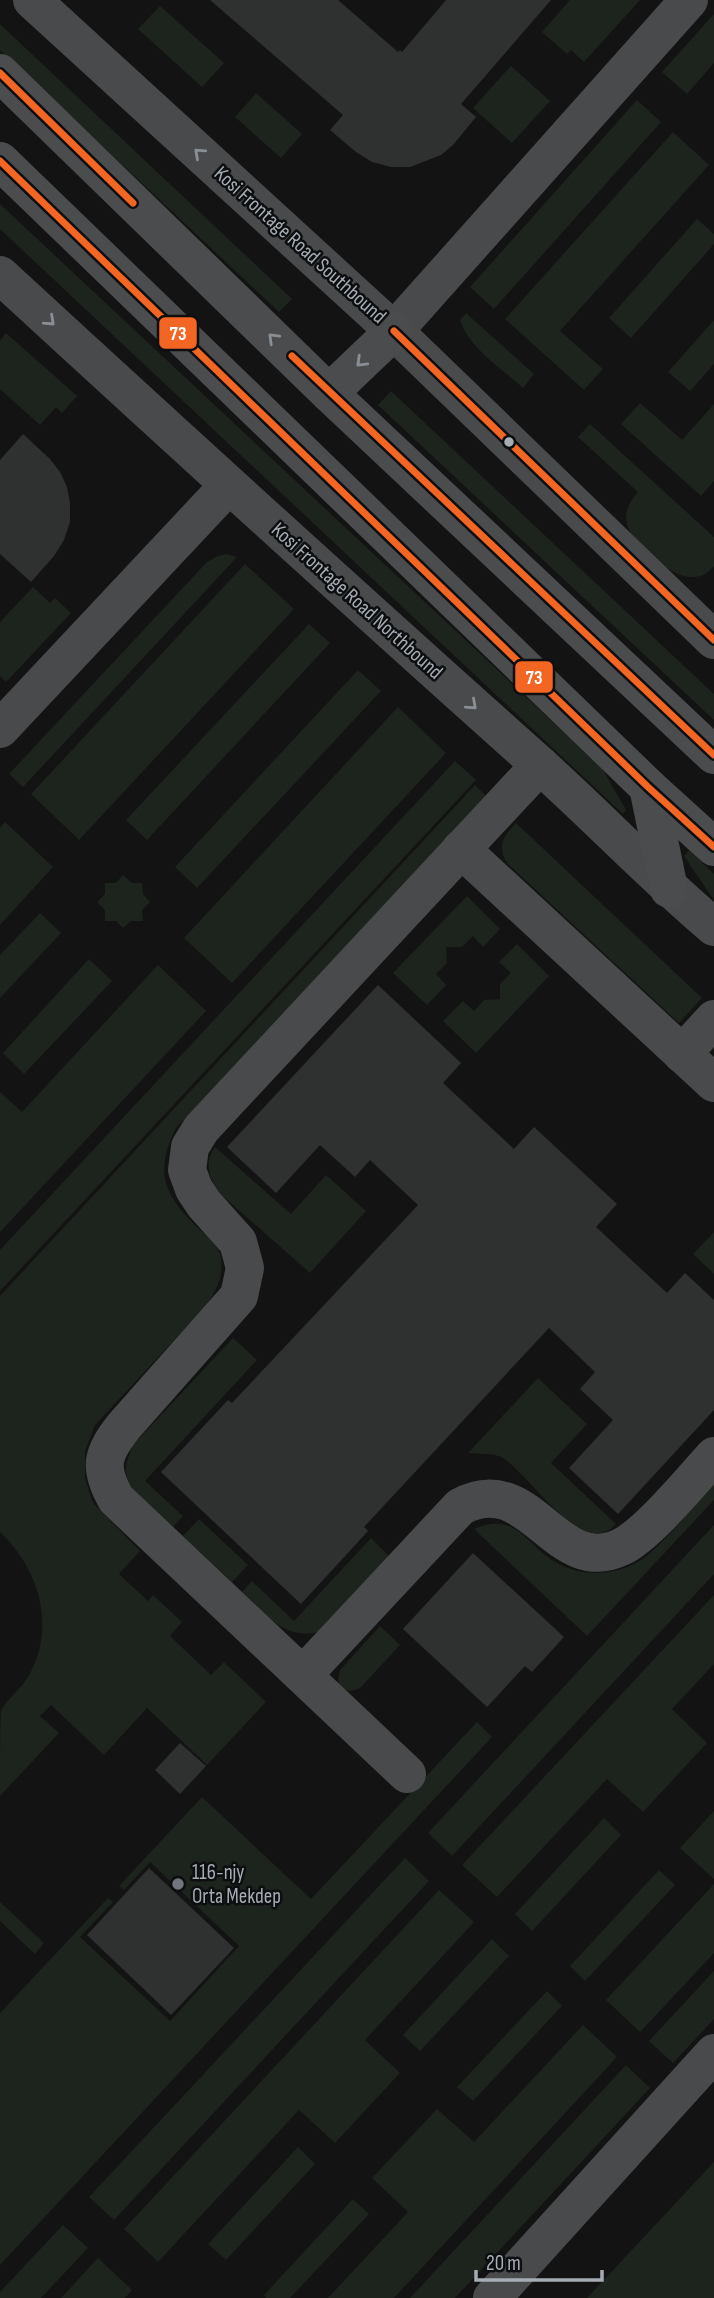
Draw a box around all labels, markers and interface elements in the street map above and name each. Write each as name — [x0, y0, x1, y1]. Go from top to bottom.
one-way arrow — [194, 149, 207, 161]
street label: Kosi Frontage Road Southbound — [209, 161, 391, 329]
one-way arrow — [42, 313, 55, 325]
line badge: 73 — [158, 316, 198, 350]
text: 73 — [170, 323, 186, 346]
one-way arrow — [268, 334, 281, 347]
one-way arrow — [357, 354, 370, 366]
unlabelled marker — [502, 435, 516, 449]
street label: Kosi Frontage Road Northbound — [266, 517, 448, 685]
line badge: 73 — [514, 660, 554, 694]
text: 73 — [526, 667, 542, 690]
one-way arrow — [464, 696, 477, 709]
place label: 116-njy Orta Mekdep — [192, 1860, 281, 1909]
marker: 116-njy Orta Mekdep — [170, 1876, 186, 1892]
scale bar — [476, 2238, 602, 2282]
text: 20 m — [486, 2251, 521, 2276]

